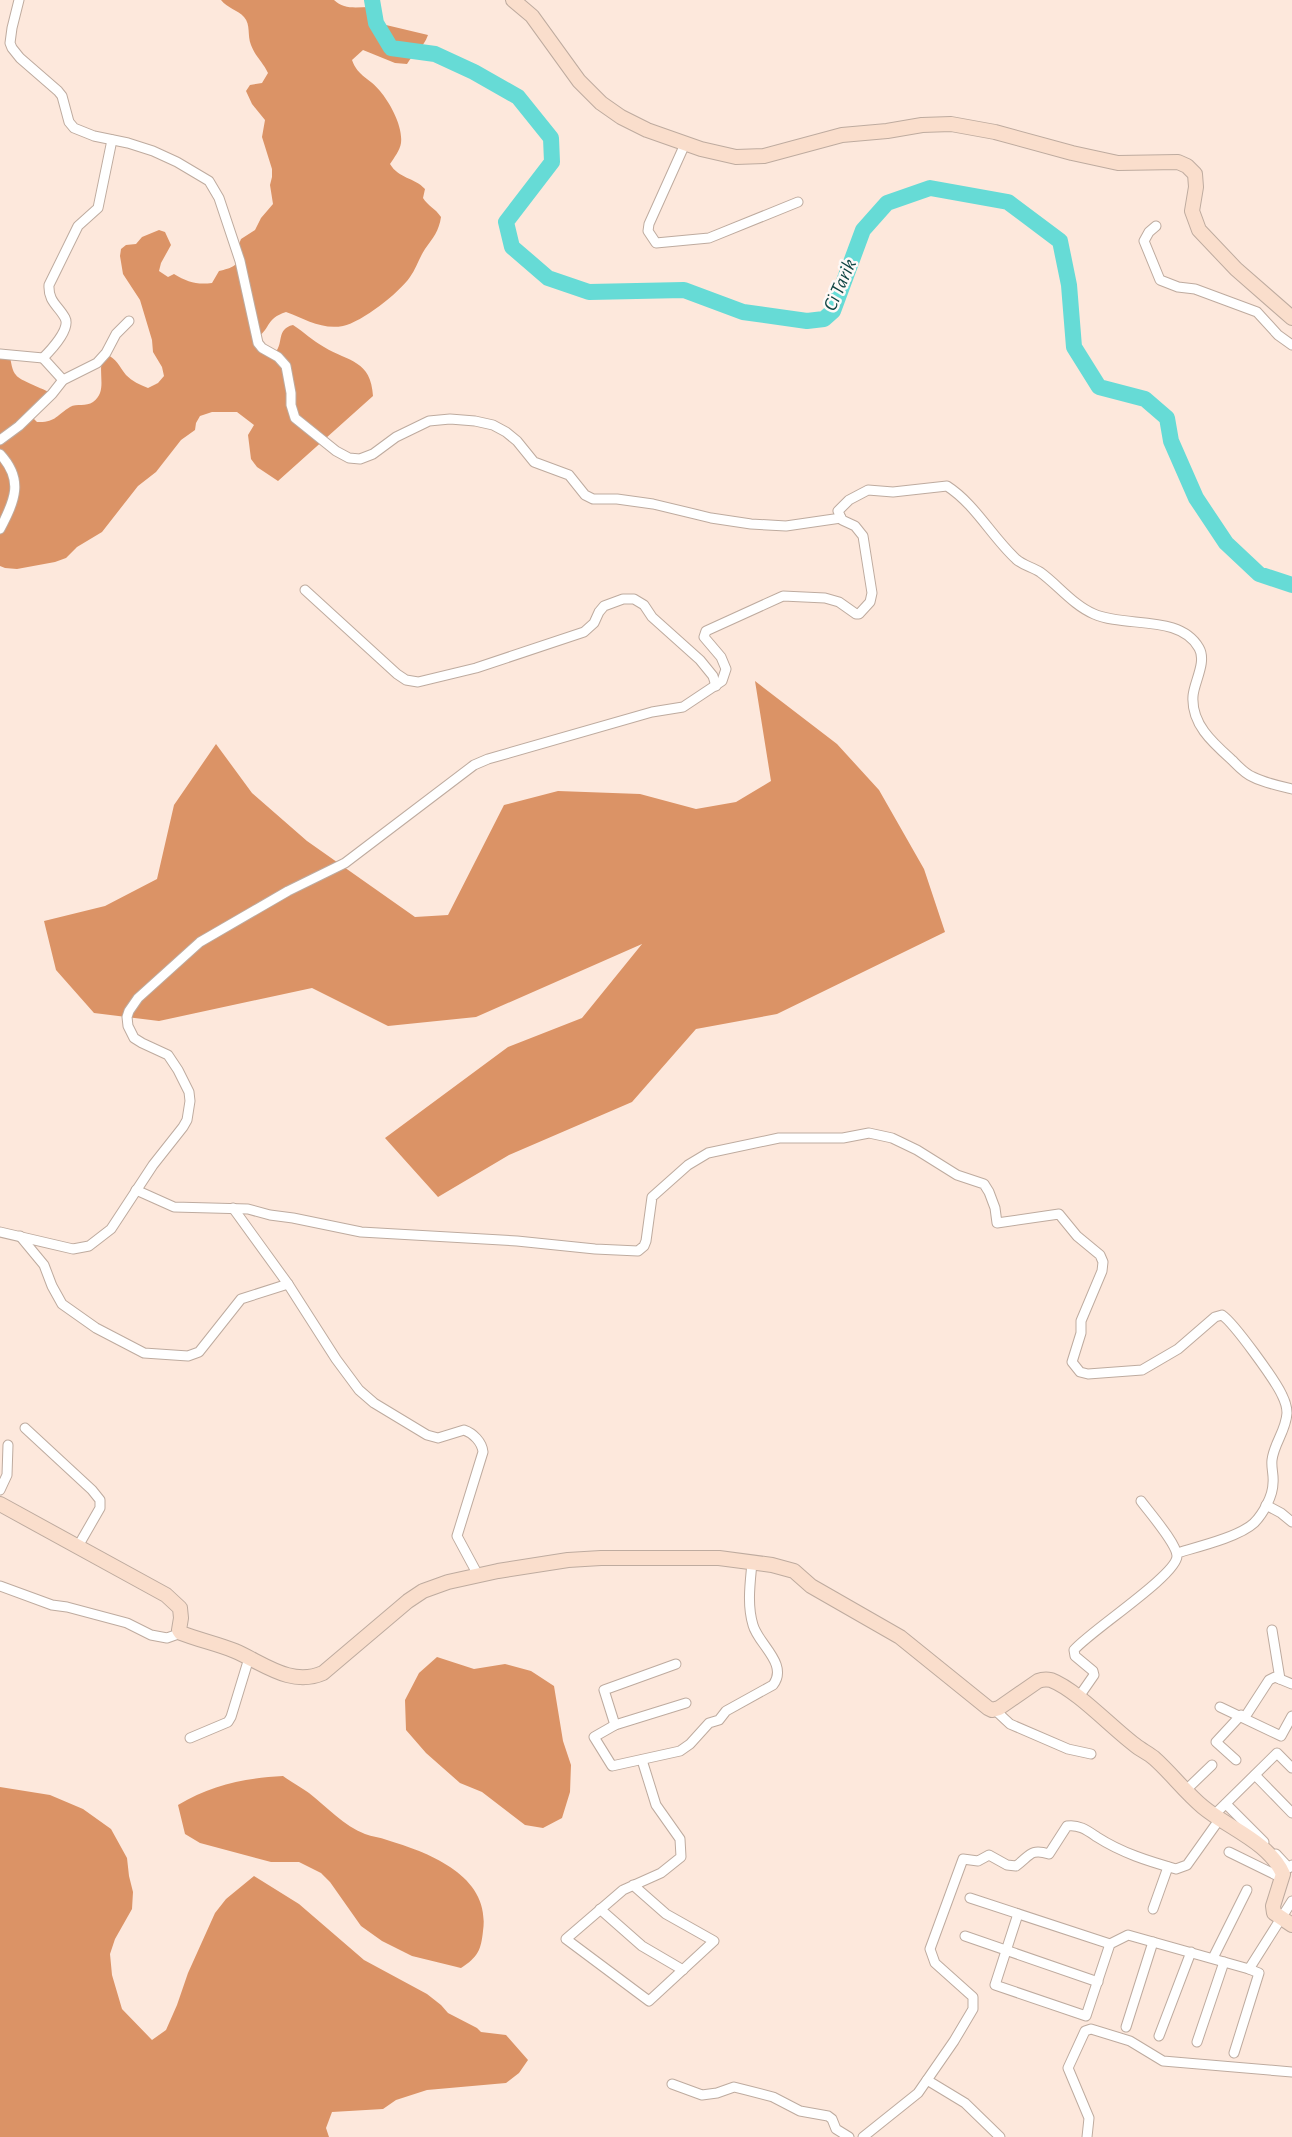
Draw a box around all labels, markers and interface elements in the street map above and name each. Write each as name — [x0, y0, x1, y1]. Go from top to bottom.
water label: Ci Tarik — [820, 256, 860, 314]

